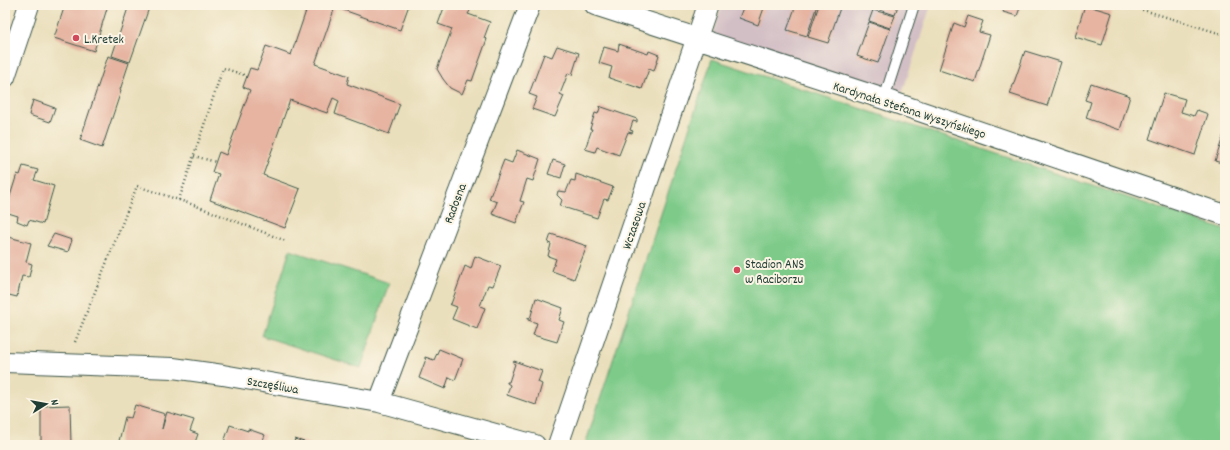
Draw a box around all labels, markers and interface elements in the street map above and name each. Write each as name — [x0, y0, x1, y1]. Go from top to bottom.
place label: L.Kretek — [84, 31, 124, 50]
marker: L.Kretek — [71, 33, 81, 43]
street label: Kardynała Stefana Wyszyńskiego — [830, 78, 988, 145]
street label: Radosna — [440, 180, 473, 227]
street label: Wczasowa — [618, 198, 653, 252]
place label: Stadion ANS w Raciborzu — [745, 256, 804, 290]
marker: Stadion ANS w Raciborzu — [732, 265, 742, 275]
street label: Szczęśliwa — [245, 373, 301, 400]
north arrow — [26, 384, 66, 424]
text: N — [45, 398, 62, 407]

